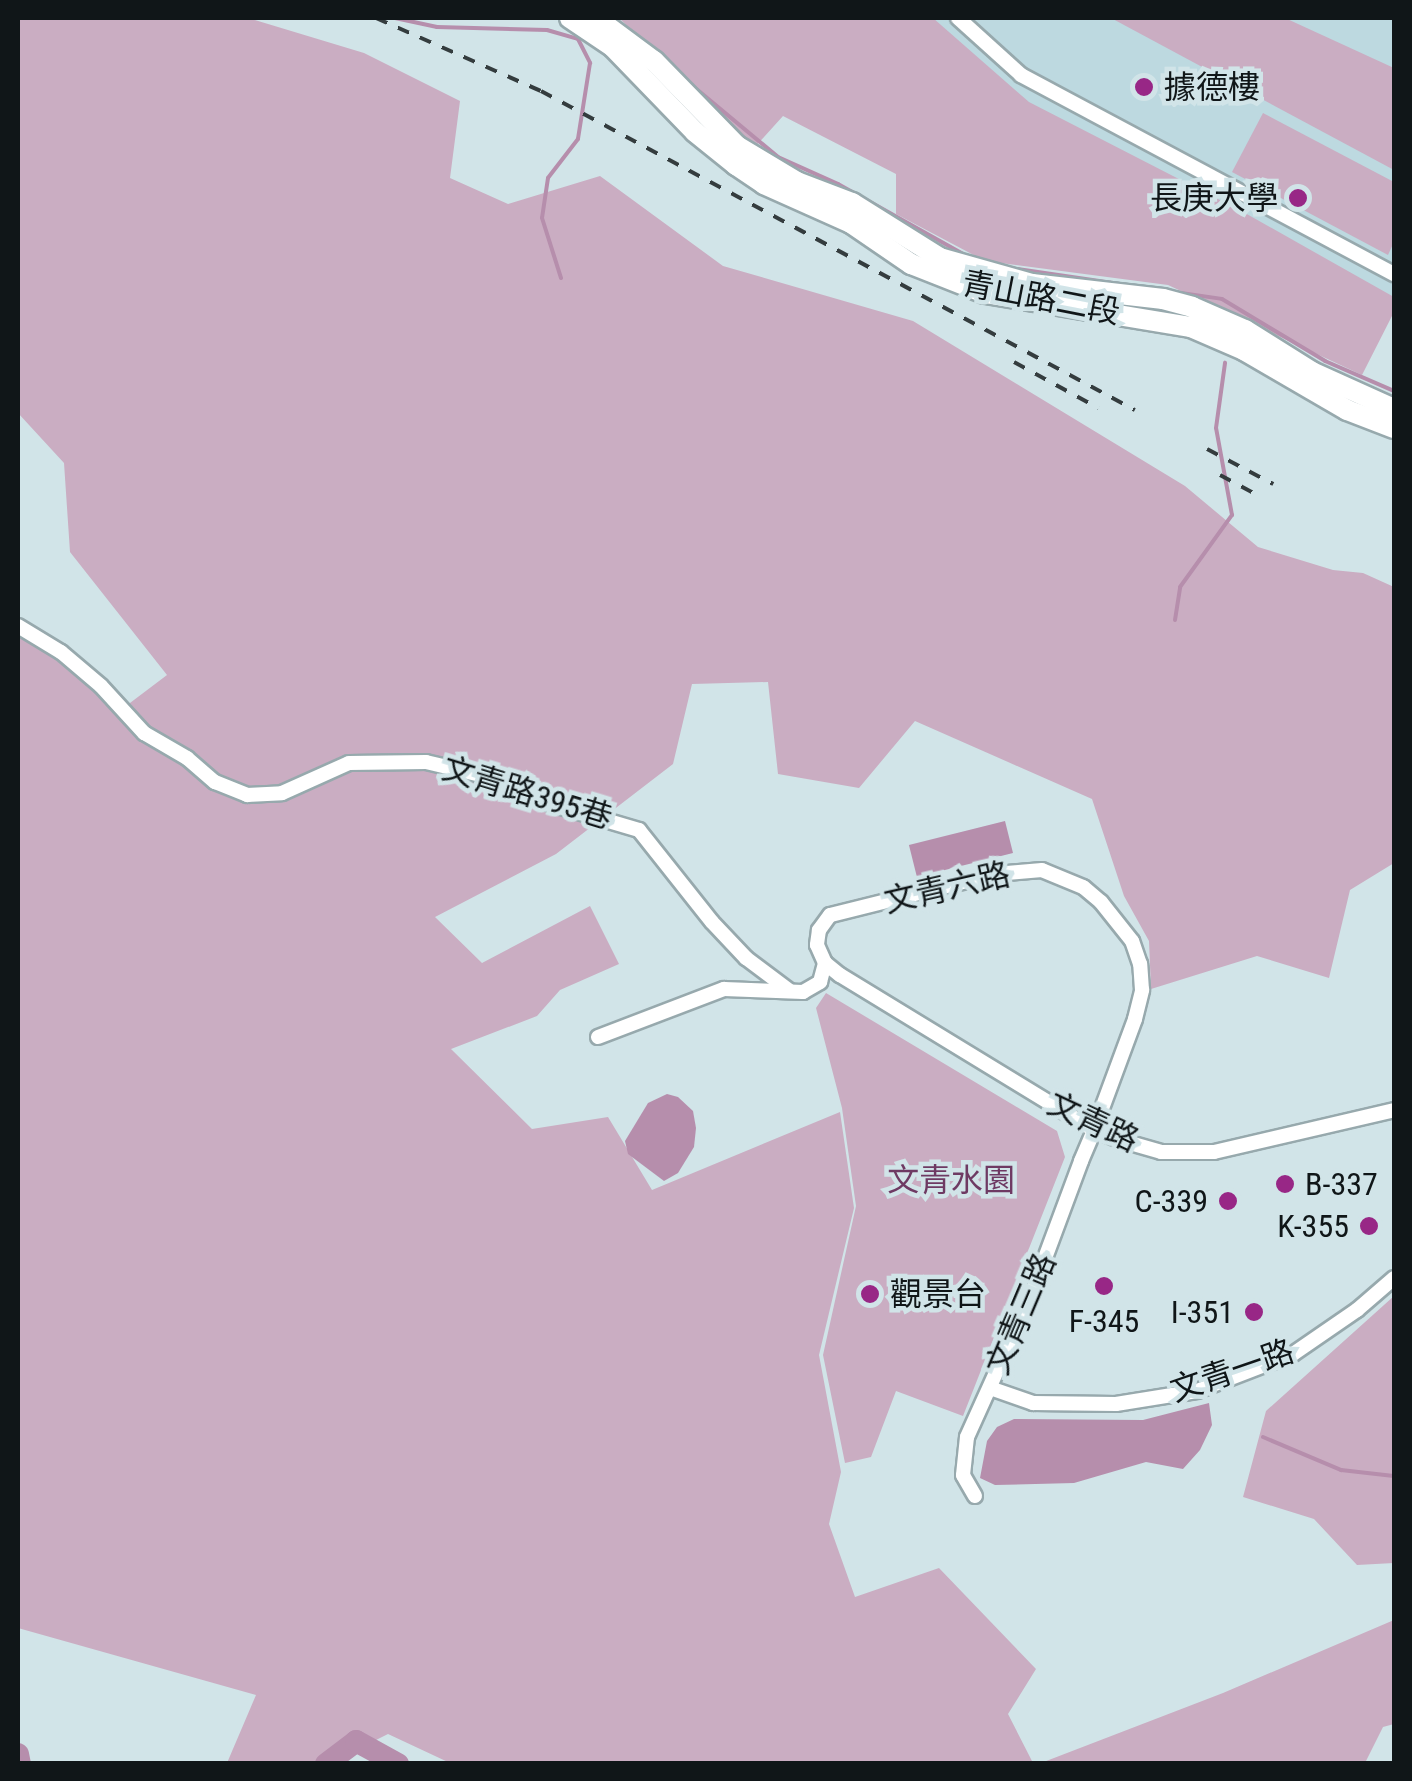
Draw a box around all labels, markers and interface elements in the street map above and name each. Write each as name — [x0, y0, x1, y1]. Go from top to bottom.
place label: 據德樓 — [1164, 68, 1260, 106]
marker: 據德樓 — [1133, 76, 1155, 98]
place label: 長庚大學 — [1150, 179, 1278, 217]
marker: 長庚大學 — [1287, 187, 1309, 209]
street label: 青山路二段 — [959, 264, 1123, 332]
street label: 文青路395巷 — [438, 749, 616, 837]
street label: 文青六路 — [880, 855, 1014, 921]
street label: 文青路 — [1041, 1084, 1145, 1160]
park label: 文青水園 — [887, 1161, 1015, 1199]
place label: B-337 — [1305, 1165, 1378, 1203]
marker: B-337 — [1274, 1173, 1296, 1195]
place label: C-339 — [1135, 1182, 1208, 1220]
marker: C-339 — [1217, 1190, 1239, 1212]
place label: K-355 — [1277, 1207, 1349, 1245]
marker: K-355 — [1358, 1215, 1380, 1237]
street label: 文青三路 — [978, 1248, 1064, 1380]
place label: 觀景台 — [890, 1275, 986, 1313]
marker: F-345 — [1093, 1275, 1115, 1297]
marker: 觀景台 — [859, 1283, 881, 1305]
place label: I-351 — [1171, 1293, 1234, 1331]
marker: I-351 — [1243, 1301, 1265, 1323]
place label: F-345 — [1069, 1302, 1139, 1340]
street label: 文青一路 — [1165, 1332, 1299, 1410]

